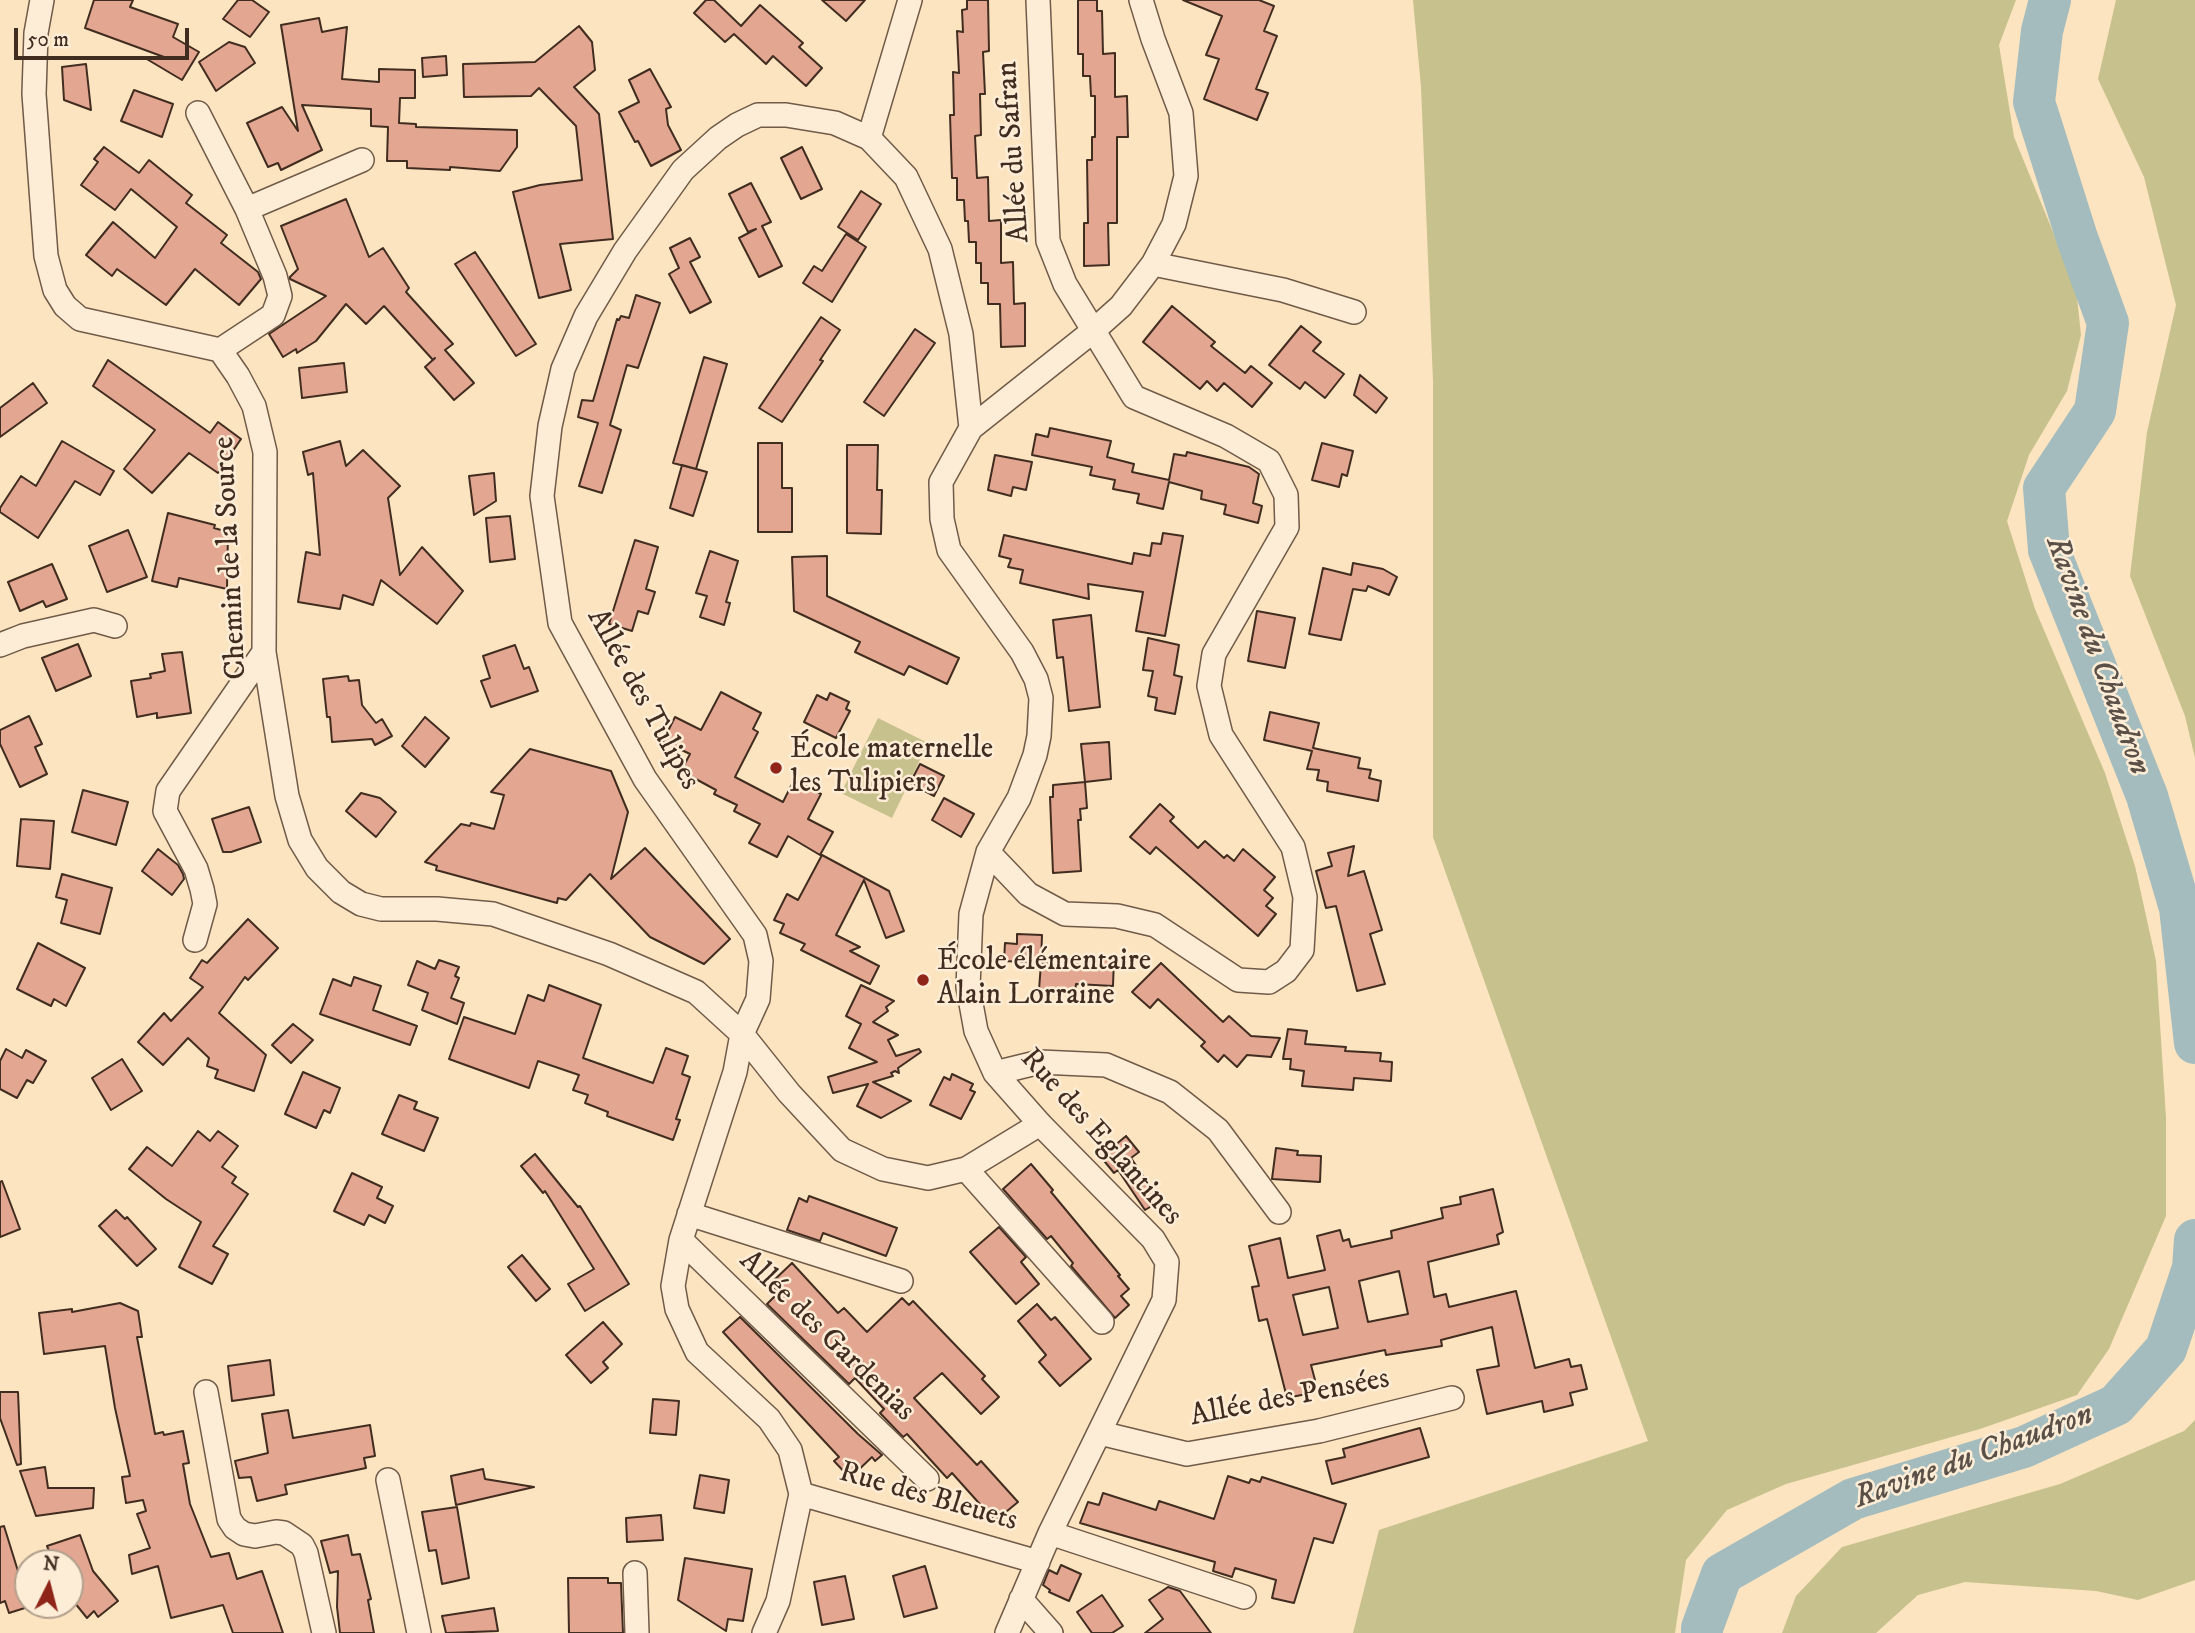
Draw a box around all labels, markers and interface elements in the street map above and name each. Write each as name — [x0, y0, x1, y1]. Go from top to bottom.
scale bar — [18, 14, 192, 58]
text: 50 m — [27, 27, 69, 53]
street label: Allée du Safran — [991, 60, 1039, 244]
street label: Chemin de la Source — [208, 435, 256, 681]
water label: Ravine du Chaudron — [2035, 531, 2157, 781]
street label: Allée des Tulipes — [577, 603, 707, 797]
place label: École maternelle les Tulipiers — [790, 733, 993, 804]
marker: École maternelle les Tulipiers — [768, 760, 784, 776]
place label: École élémentaire Alain Lorraine — [937, 945, 1151, 1016]
marker: École élémentaire Alain Lorraine — [915, 972, 931, 988]
street label: Rue des Eglantines — [1011, 1042, 1189, 1234]
street label: Allée des Gardenias — [731, 1244, 921, 1430]
street label: Allée des Pensées — [1187, 1362, 1393, 1436]
water label: Ravine du Chaudron — [1849, 1397, 2099, 1519]
street label: Rue des Bleuets — [835, 1455, 1021, 1541]
north arrow — [14, 1549, 84, 1619]
text: N — [42, 1552, 60, 1577]

